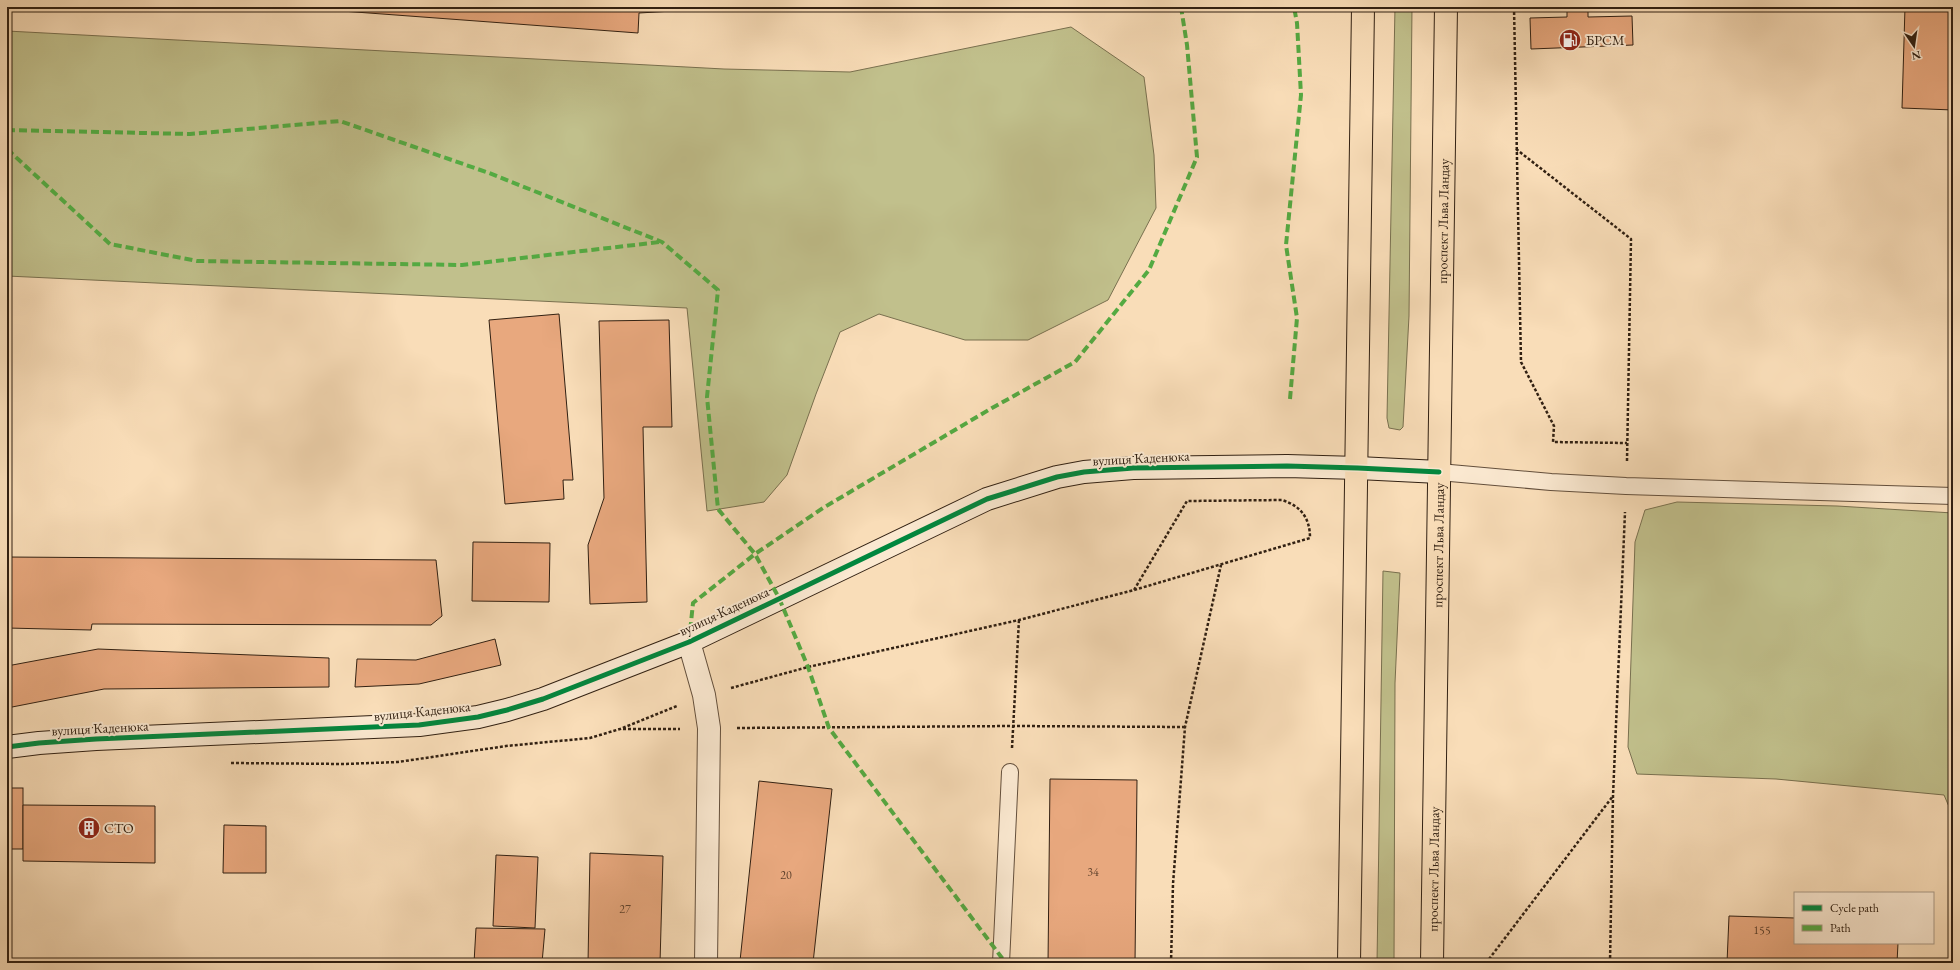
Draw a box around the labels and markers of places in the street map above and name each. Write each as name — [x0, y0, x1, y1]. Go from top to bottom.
fuel station icon: БРСМ — [1557, 27, 1583, 53]
place label: БРСМ — [1586, 31, 1625, 49]
building icon: СТО — [76, 815, 102, 841]
place label: СТО — [104, 819, 134, 837]

